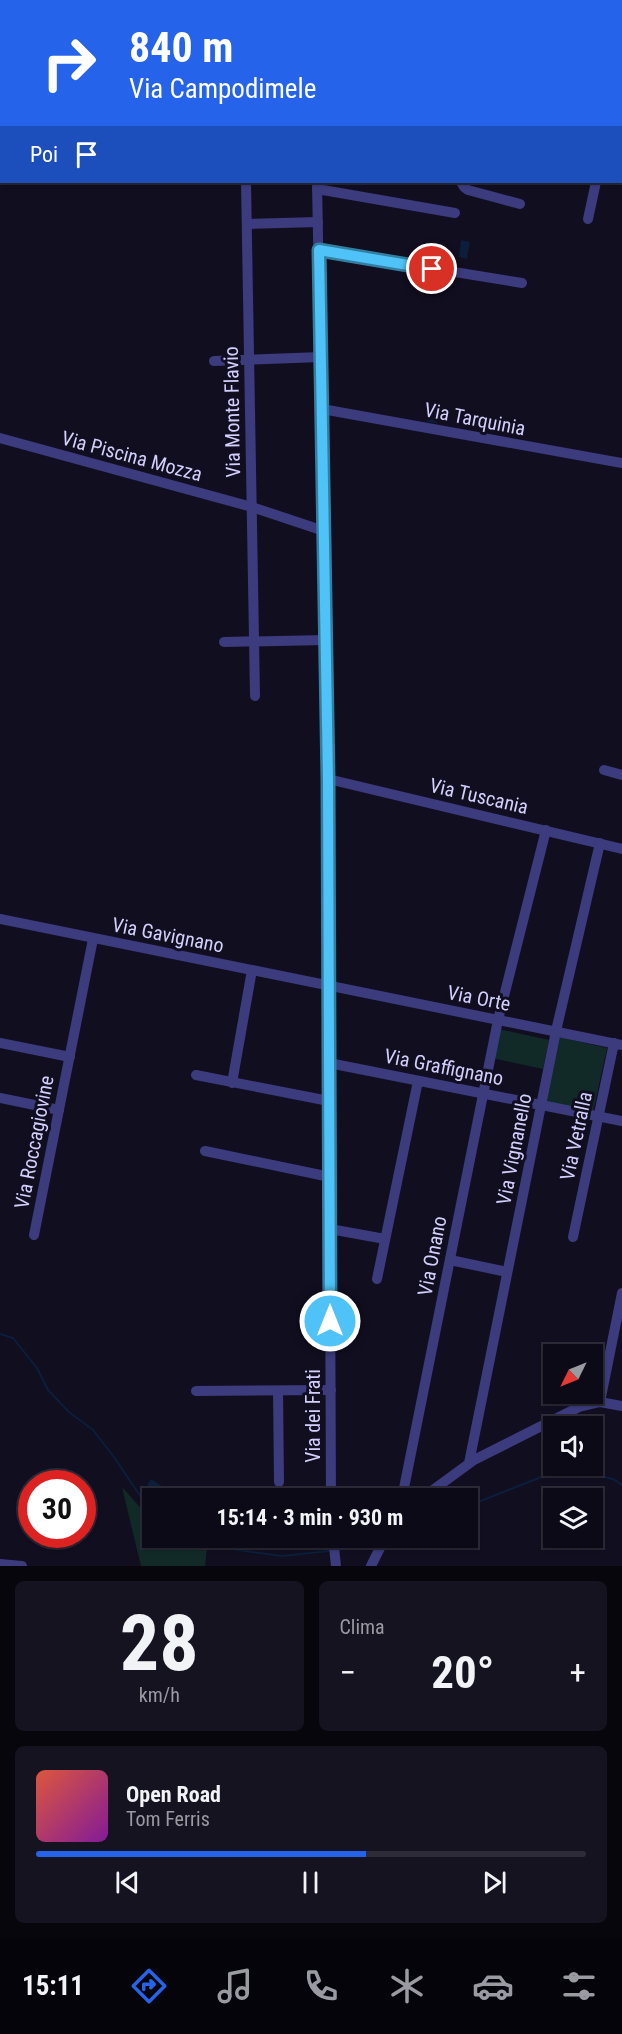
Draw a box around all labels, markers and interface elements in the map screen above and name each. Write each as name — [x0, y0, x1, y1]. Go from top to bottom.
text: 840 m — [129, 23, 234, 72]
icon: right — [30, 24, 108, 102]
text: Via Campodimele — [129, 73, 316, 105]
icon: arrive — [70, 138, 103, 171]
text: Poi — [30, 142, 58, 167]
pin — [406, 243, 457, 294]
icon: arrive — [415, 252, 448, 285]
street label: Via Monte Flavio — [219, 346, 245, 478]
street label: Via Tarquinia — [422, 397, 528, 441]
street label: Via Piscina Mozza — [59, 426, 205, 486]
street label: Via Tuscania — [427, 773, 531, 819]
street label: Via Gavignano — [110, 912, 226, 958]
street label: Via Orte — [445, 980, 513, 1016]
street label: Via Graffignano — [382, 1044, 506, 1090]
street label: Via Roccagiovine — [9, 1073, 59, 1211]
street label: Via Vetralla — [555, 1089, 597, 1183]
street label: Via Vignanello — [491, 1091, 537, 1207]
street label: Via Onano — [412, 1214, 452, 1298]
position arrow — [298, 1289, 362, 1353]
north arrow — [543, 1344, 603, 1404]
map controls — [543, 1344, 603, 1548]
street label: Via dei Frati — [301, 1369, 325, 1463]
button: sound — [543, 1416, 603, 1476]
speed limit sign: 30 — [18, 1470, 96, 1548]
button: layers — [543, 1488, 603, 1548]
text: 15:14 · 3 min · 930 m — [217, 1505, 403, 1530]
text: 28 — [120, 1598, 199, 1689]
text: Clima — [340, 1615, 385, 1639]
text: 20° — [431, 1646, 494, 1699]
text: − — [340, 1653, 356, 1692]
text: + — [570, 1653, 586, 1692]
text: km/h — [139, 1683, 180, 1707]
text: Open Road — [126, 1782, 221, 1807]
text: Tom Ferris — [126, 1807, 210, 1831]
icon: previous — [111, 1866, 144, 1899]
icon: pause — [294, 1866, 327, 1899]
icon: next — [478, 1866, 511, 1899]
icon: directions — [128, 1965, 170, 2007]
icon: music — [214, 1965, 256, 2007]
icon: phone — [300, 1965, 342, 2007]
icon: climate — [386, 1965, 428, 2007]
icon: car — [472, 1965, 514, 2007]
icon: filters — [558, 1965, 600, 2007]
text: 15:11 — [22, 1970, 84, 2002]

